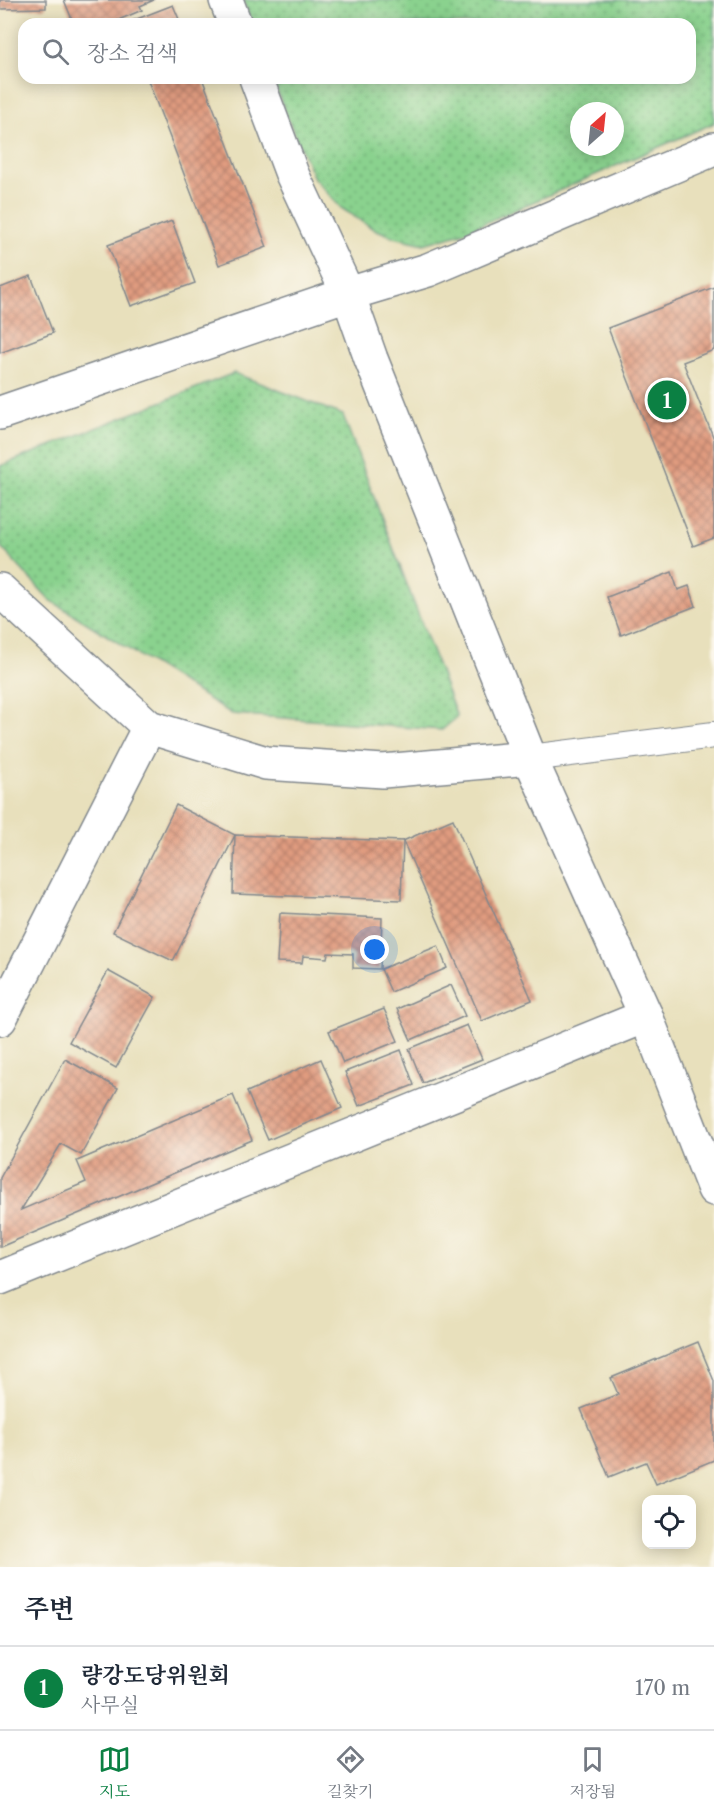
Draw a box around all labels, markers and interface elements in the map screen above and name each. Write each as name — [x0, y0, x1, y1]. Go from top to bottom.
search box — [18, 18, 696, 84]
icon: search — [39, 35, 72, 68]
text: 장소 검색 — [87, 40, 178, 67]
north arrow — [570, 102, 624, 156]
pin: 1 — [648, 378, 686, 422]
your location — [360, 935, 389, 964]
map controls — [642, 1495, 696, 1549]
button: locate — [642, 1495, 696, 1549]
text: 주변 — [24, 1593, 74, 1625]
text: 량강도당위원회 — [81, 1662, 230, 1689]
text: 1 — [39, 1676, 48, 1700]
text: 170 m — [635, 1676, 690, 1700]
text: 사무실 — [81, 1693, 139, 1717]
tab: 지도 — [98, 1743, 131, 1802]
tab: 길찾기 — [327, 1743, 373, 1802]
tab: 저장됨 — [570, 1743, 616, 1802]

